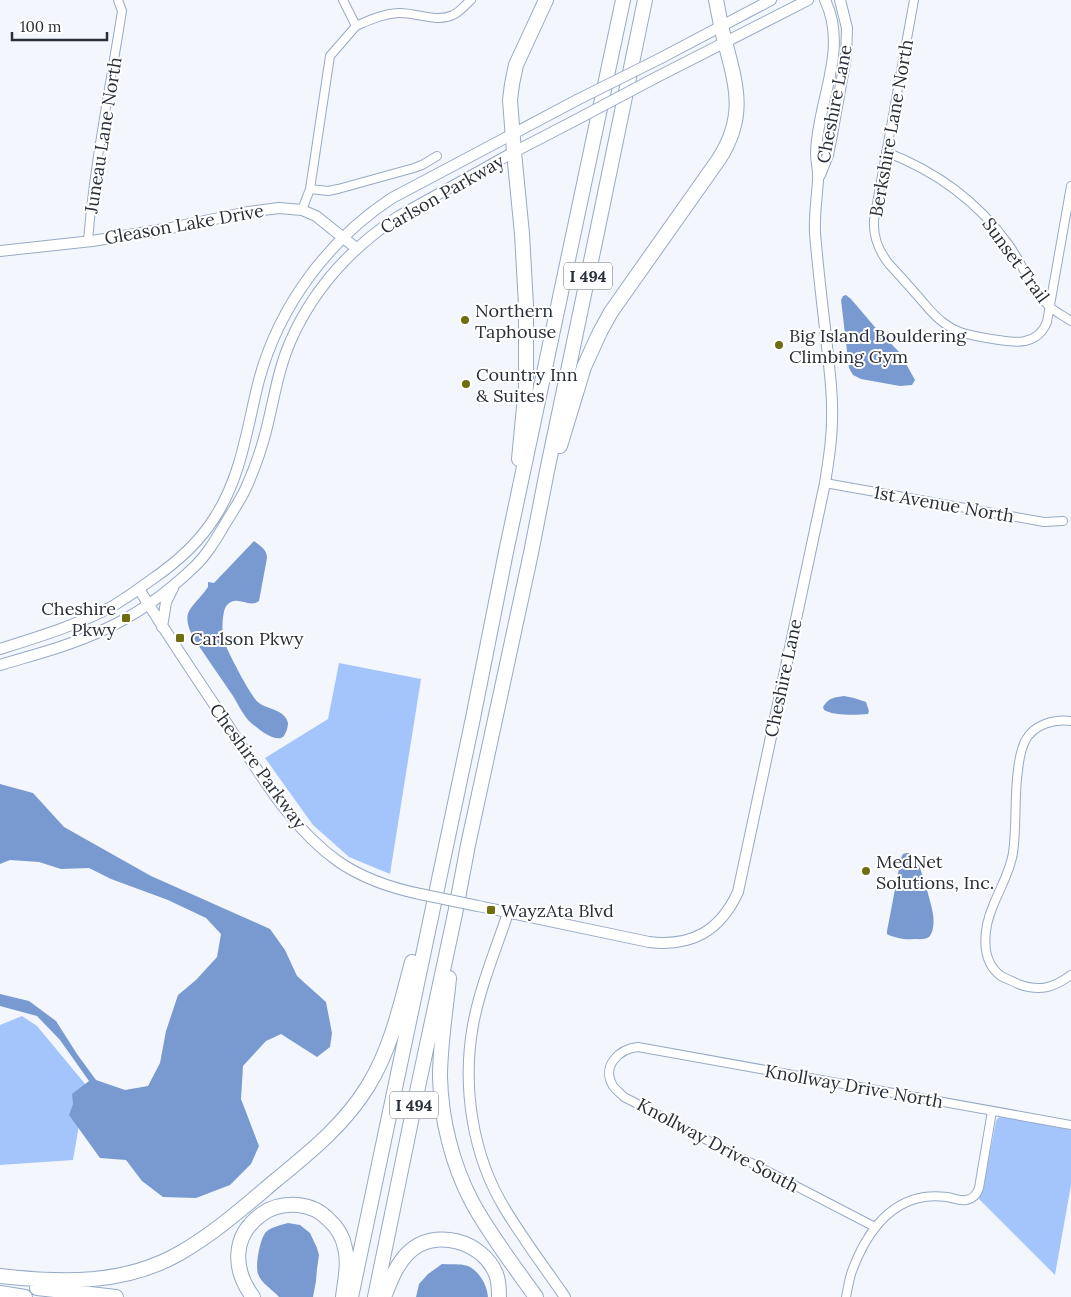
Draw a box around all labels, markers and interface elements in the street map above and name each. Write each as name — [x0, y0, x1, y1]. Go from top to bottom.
scale bar — [12, 10, 108, 42]
text: 100 m — [20, 17, 61, 36]
street label: Berkshire Lane North — [864, 37, 918, 219]
street label: Cheshire Lane — [811, 43, 857, 165]
street label: Juneau Lane North — [79, 55, 127, 216]
street label: Carlson Parkway — [376, 149, 509, 239]
street label: Gleason Lake Drive — [103, 199, 266, 249]
street label: Sunset Trail — [977, 213, 1055, 307]
road number: I 494 — [564, 262, 612, 290]
place label: Northern Taphouse — [475, 299, 557, 343]
marker: Northern Taphouse — [459, 314, 471, 326]
place label: Big Island Bouldering Climbing Gym — [789, 324, 967, 368]
marker: Big Island Bouldering Climbing Gym — [773, 339, 785, 351]
place label: Country Inn & Suites — [476, 363, 578, 407]
marker: Country Inn & Suites — [460, 378, 472, 390]
street label: 1st Avenue North — [872, 480, 1016, 528]
place label: Cheshire Pkwy — [41, 597, 116, 641]
marker: Cheshire Pkwy — [120, 612, 132, 624]
street label: Cheshire Lane — [759, 617, 807, 739]
place label: Carlson Pkwy — [190, 627, 304, 650]
marker: Carlson Pkwy — [174, 632, 186, 644]
street label: Cheshire Parkway — [205, 699, 312, 834]
place label: MedNet Solutions, Inc. — [876, 850, 994, 894]
marker: MedNet Solutions, Inc. — [860, 865, 872, 877]
place label: WayzAta Blvd — [501, 899, 614, 922]
marker: WayzAta Blvd — [485, 904, 497, 916]
street label: Knollway Drive North — [763, 1059, 945, 1113]
road number: I 494 — [390, 1092, 438, 1118]
street label: Knollway Drive South — [633, 1093, 803, 1198]

